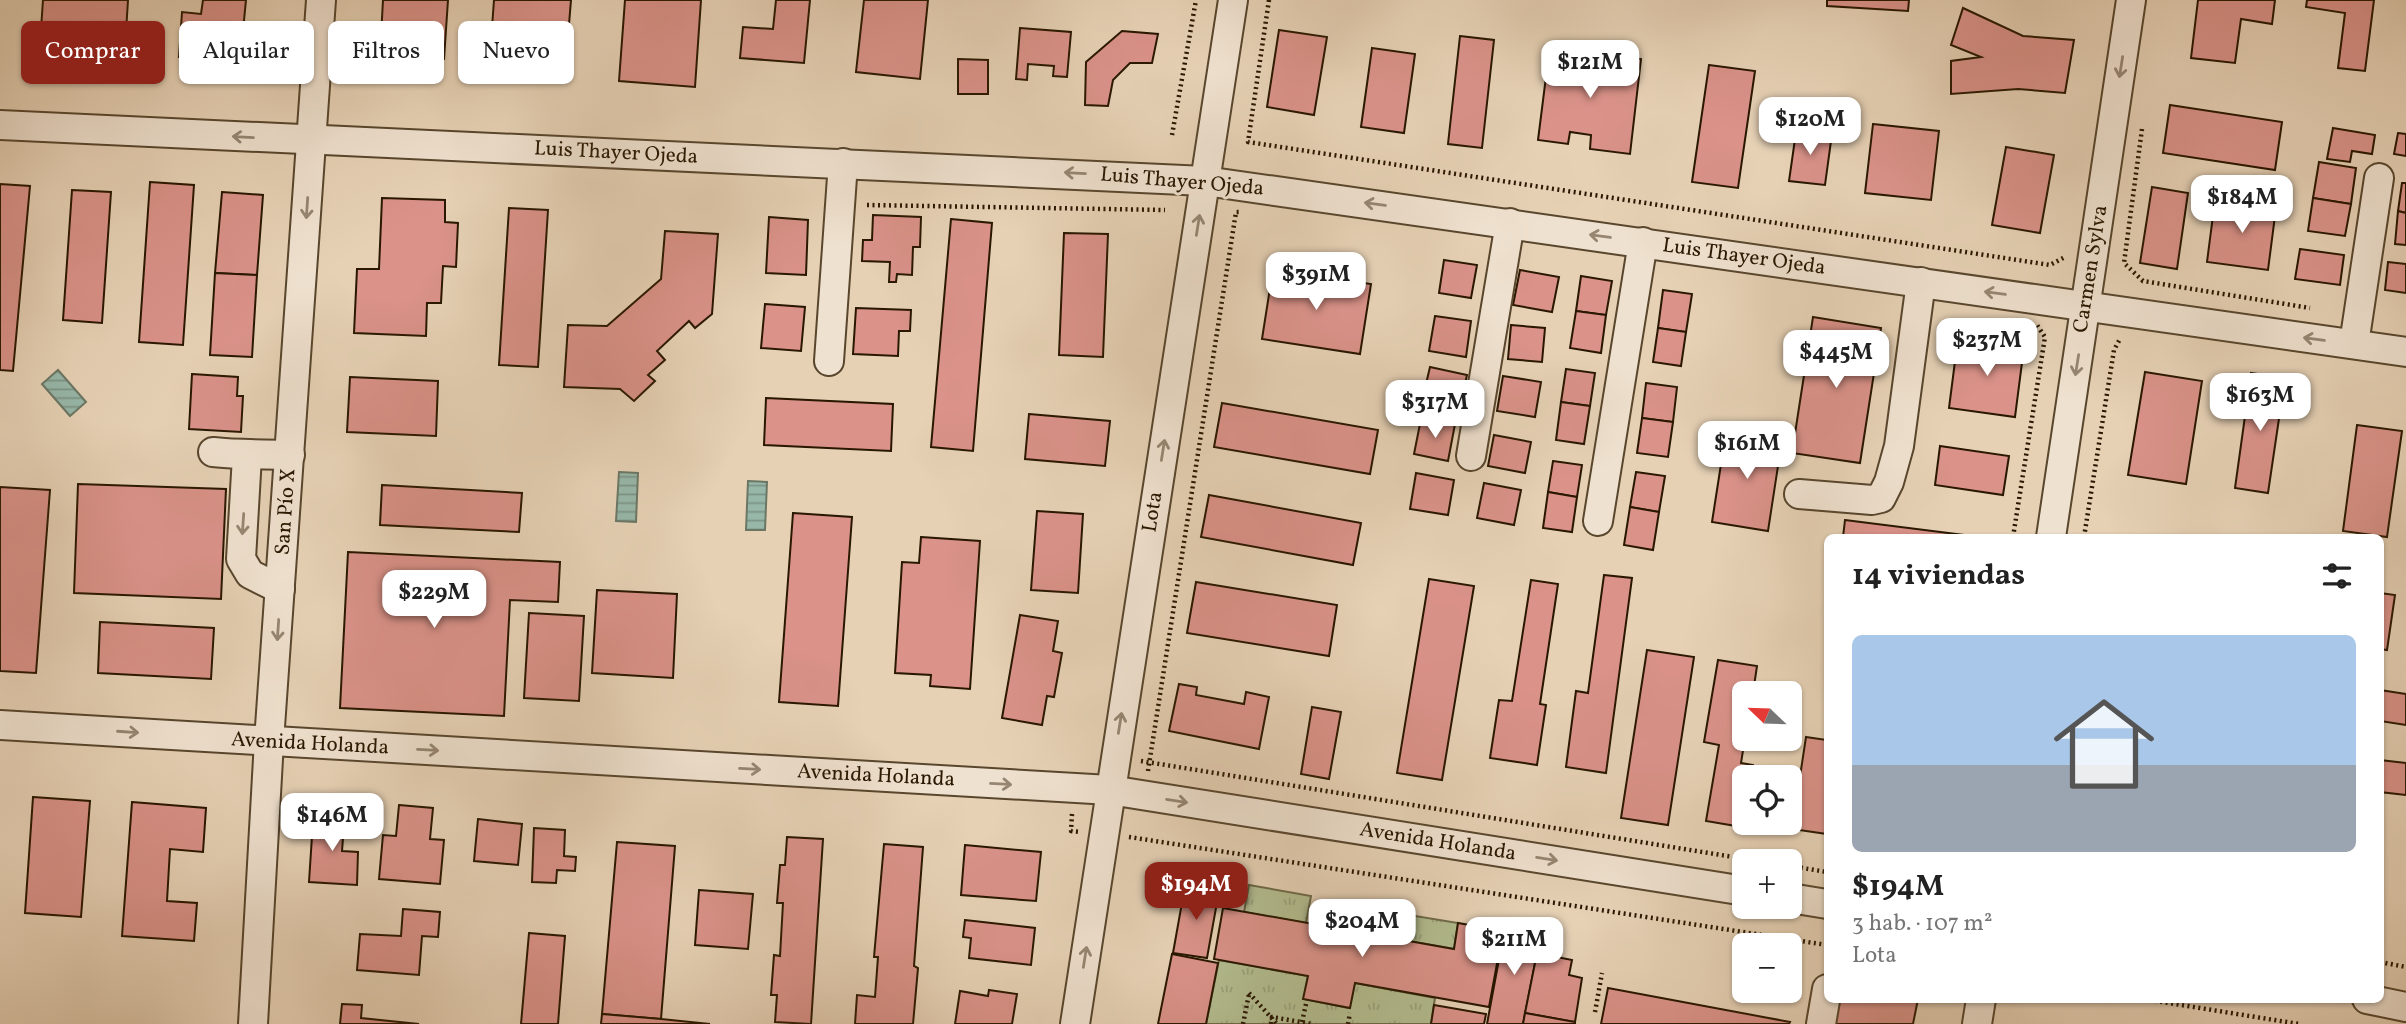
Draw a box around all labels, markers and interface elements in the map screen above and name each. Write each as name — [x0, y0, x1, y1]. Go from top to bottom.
chip: Comprar — [21, 21, 165, 84]
chip: Alquilar — [179, 21, 314, 84]
chip: Filtros — [328, 21, 444, 84]
chip: Nuevo — [458, 21, 574, 84]
pin: $121M — [1541, 41, 1639, 100]
text: $121M — [1557, 47, 1623, 79]
one-way arrow — [2114, 56, 2127, 78]
pin: $120M — [1761, 97, 1859, 157]
text: $120M — [1775, 104, 1845, 136]
one-way arrow — [232, 130, 255, 143]
street label: Luis Thayer Ojeda — [533, 134, 699, 172]
street label: Luis Thayer Ojeda — [1099, 160, 1265, 204]
one-way arrow — [1064, 167, 1087, 180]
pin: $184M — [2193, 176, 2291, 235]
text: $184M — [2207, 182, 2277, 214]
one-way arrow — [300, 196, 313, 218]
one-way arrow — [1364, 197, 1387, 210]
street label: Carmen Sylva — [2067, 203, 2115, 335]
one-way arrow — [1192, 214, 1205, 237]
one-way arrow — [1589, 229, 1612, 242]
street label: Luis Thayer Ojeda — [1661, 231, 1827, 283]
pin: $391M — [1267, 252, 1365, 312]
text: $391M — [1282, 259, 1350, 291]
one-way arrow — [1984, 286, 2007, 299]
pin: $237M — [1938, 318, 2036, 378]
text: $237M — [1952, 325, 2022, 357]
pin: $445M — [1787, 330, 1885, 390]
one-way arrow — [2303, 332, 2326, 345]
text: $445M — [1799, 337, 1873, 369]
one-way arrow — [2070, 353, 2083, 376]
pin: $163M — [2211, 374, 2309, 433]
pin: $317M — [1386, 380, 1484, 440]
text: $163M — [2226, 380, 2294, 412]
text: $317M — [1401, 387, 1469, 419]
pin: $161M — [1698, 421, 1796, 481]
text: $161M — [1714, 428, 1780, 460]
one-way arrow — [1157, 439, 1170, 461]
street label: San Pío X — [269, 468, 303, 556]
street label: Lota — [1135, 490, 1171, 534]
one-way arrow — [237, 512, 250, 535]
text: 14 viviendas — [1852, 555, 2025, 597]
icon: filters — [2318, 557, 2356, 595]
pin: $229M — [385, 570, 483, 630]
text: $229M — [398, 577, 470, 609]
one-way arrow — [271, 618, 284, 641]
north arrow — [1732, 681, 1802, 751]
map controls — [1732, 681, 1802, 1003]
icon: home — [2041, 681, 2167, 807]
one-way arrow — [1114, 712, 1127, 735]
street label: Avenida Holanda — [230, 725, 390, 763]
one-way arrow — [116, 726, 139, 739]
one-way arrow — [416, 744, 439, 757]
street label: Avenida Holanda — [796, 757, 956, 795]
one-way arrow — [738, 763, 761, 776]
button: locate — [1732, 765, 1802, 835]
one-way arrow — [990, 778, 1012, 791]
pin: $146M — [283, 794, 381, 853]
one-way arrow — [1165, 795, 1188, 808]
text: $146M — [297, 800, 367, 832]
street label: Avenida Holanda — [1358, 815, 1518, 869]
button: + — [1732, 849, 1802, 919]
one-way arrow — [1535, 853, 1558, 866]
pin: $194M — [1147, 862, 1245, 922]
text: $194M — [1852, 866, 1944, 908]
text: $194M — [1161, 869, 1231, 901]
pin: $204M — [1313, 900, 1411, 959]
text: $204M — [1325, 906, 1399, 938]
text: 3 hab. · 107 m² — [1852, 908, 1992, 940]
pin: $211M — [1465, 918, 1563, 977]
text: $211M — [1481, 924, 1547, 956]
button: − — [1732, 933, 1802, 1003]
text: Lota — [1852, 940, 1897, 972]
one-way arrow — [1079, 946, 1092, 968]

